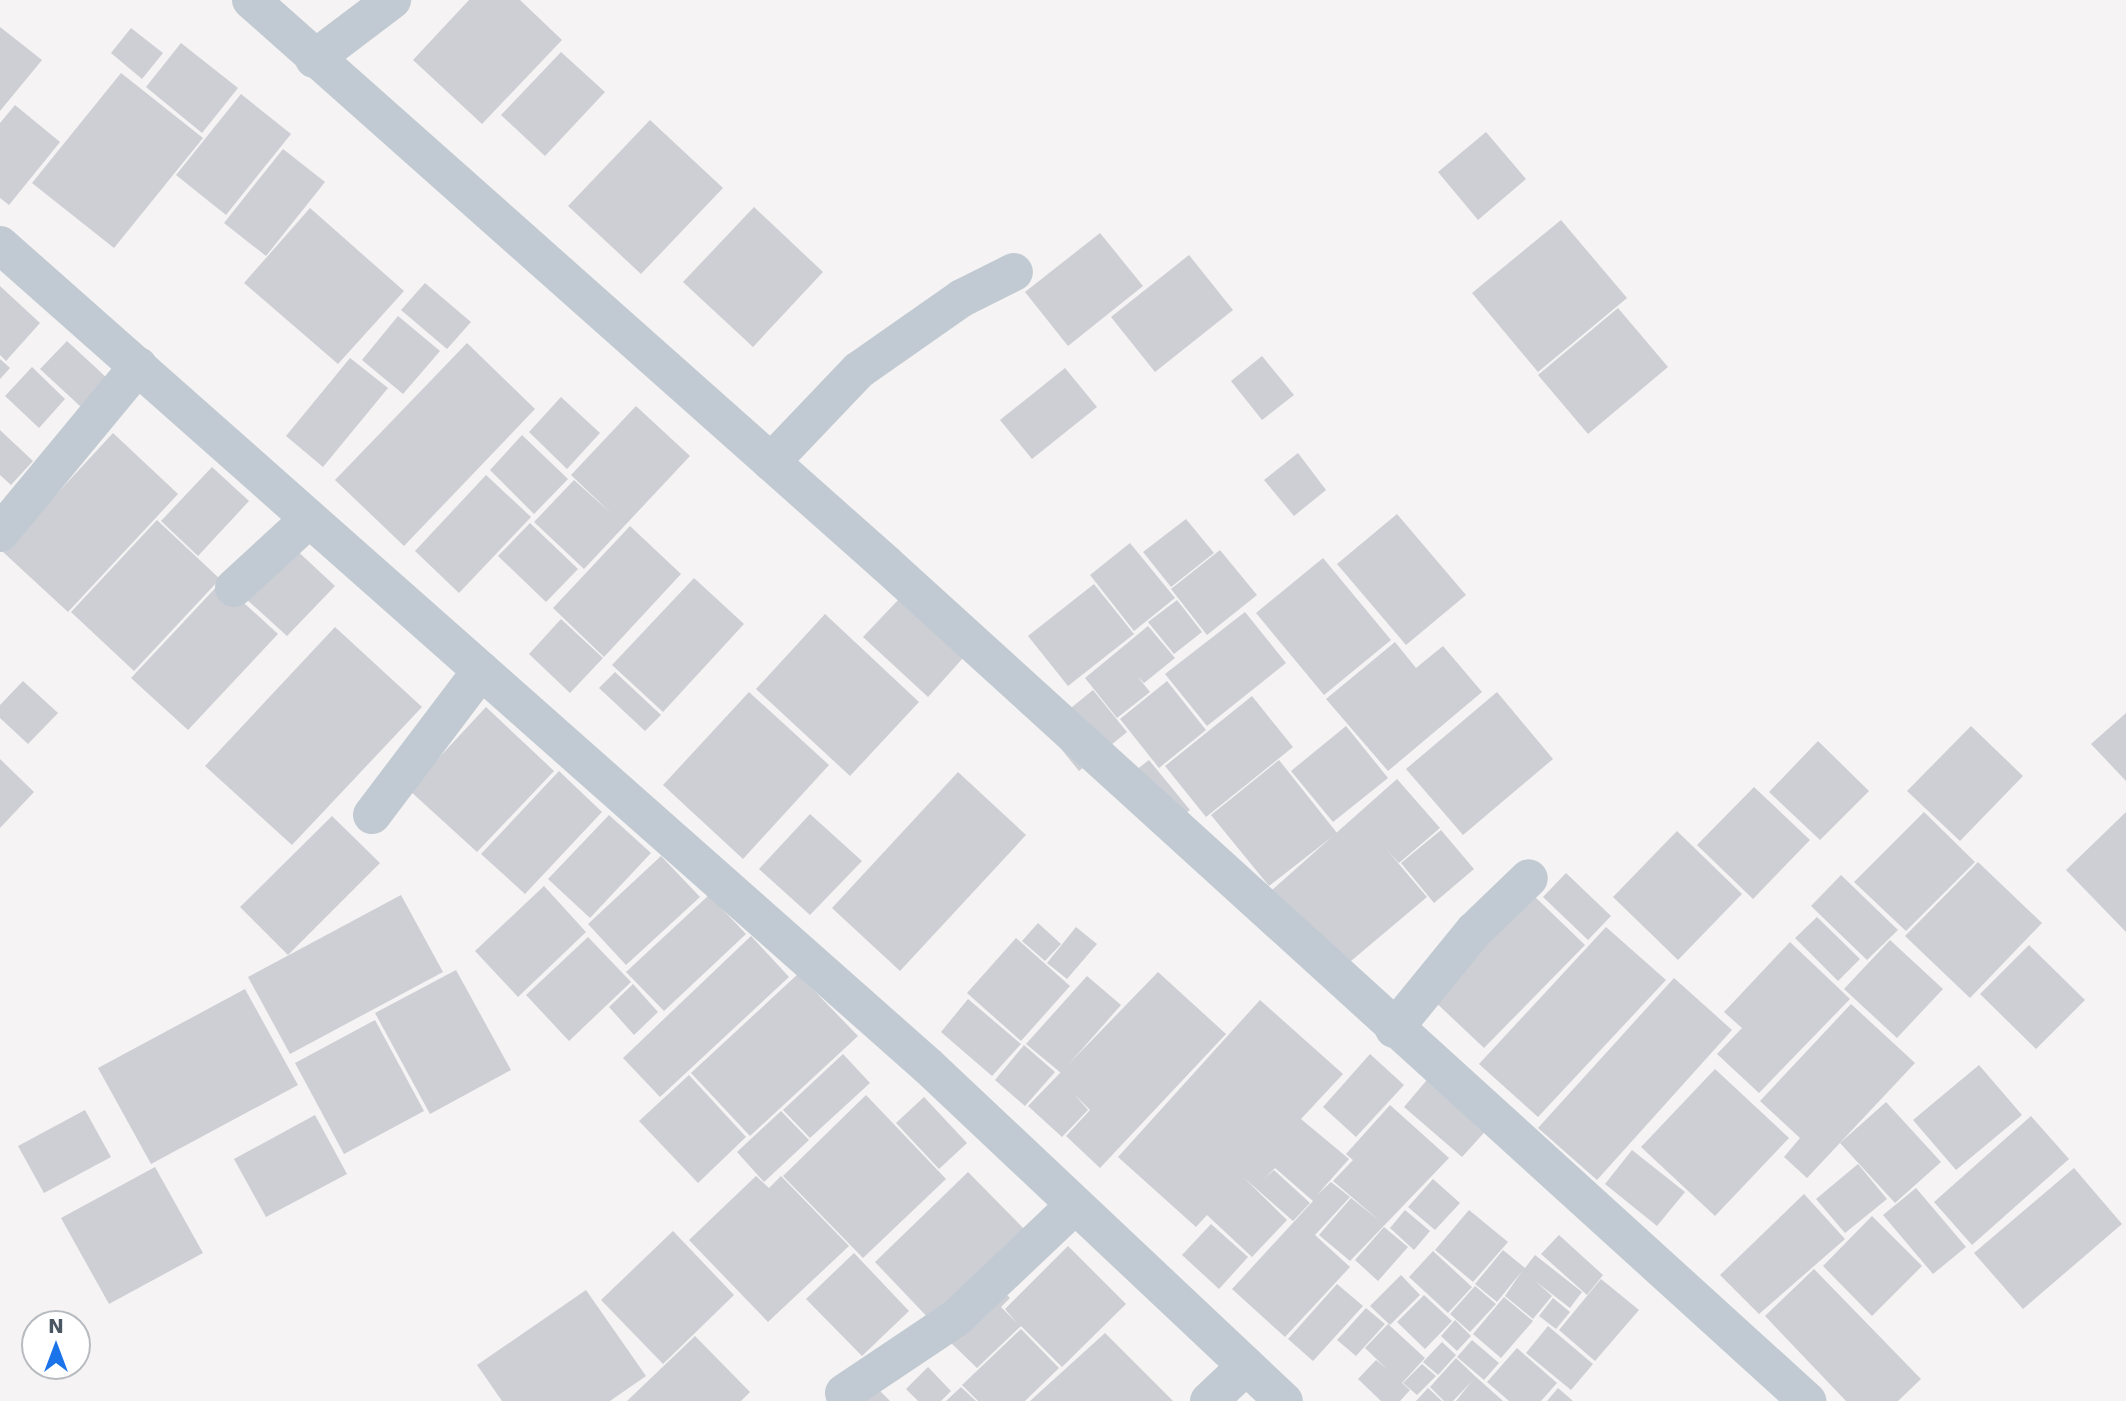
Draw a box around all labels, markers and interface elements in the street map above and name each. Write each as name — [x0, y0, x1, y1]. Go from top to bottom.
north arrow — [21, 1310, 91, 1380]
text: N — [48, 1315, 64, 1337]

